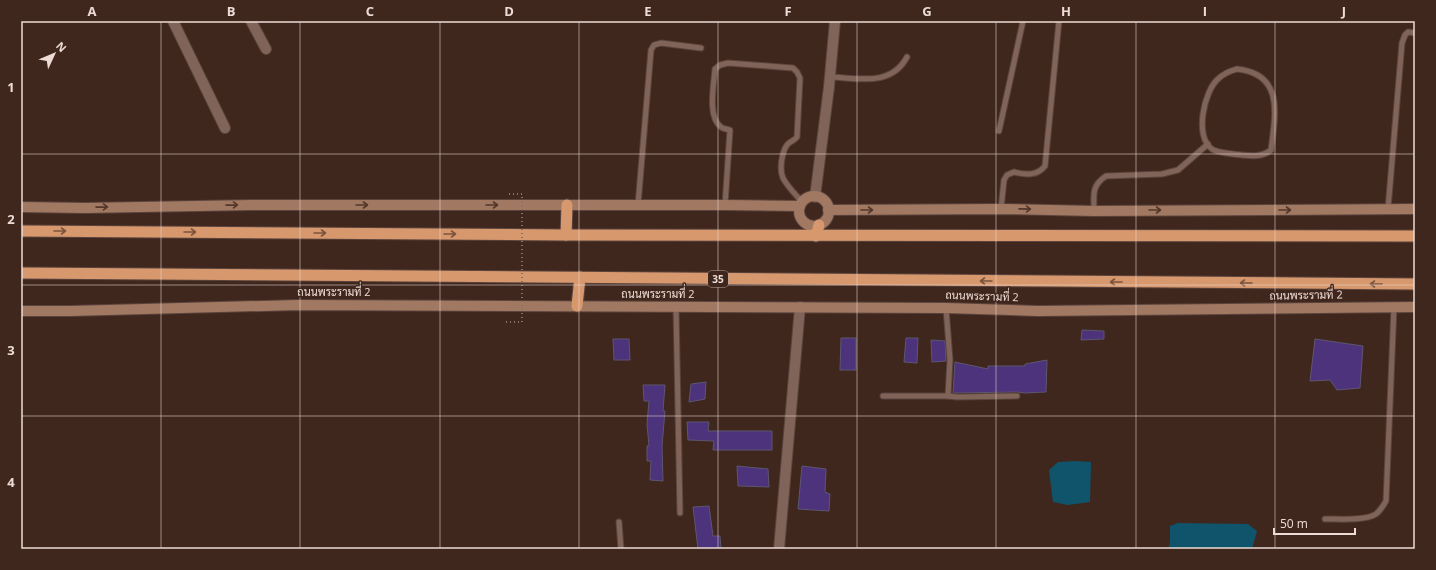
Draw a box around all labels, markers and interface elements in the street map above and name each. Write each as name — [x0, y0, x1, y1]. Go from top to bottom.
text: A — [88, 2, 97, 20]
text: B — [227, 2, 236, 20]
text: C — [366, 2, 374, 20]
text: D — [504, 2, 514, 20]
text: E — [644, 2, 652, 20]
text: F — [784, 2, 792, 20]
text: G — [922, 2, 932, 20]
text: H — [1061, 2, 1071, 20]
text: I — [1203, 2, 1207, 20]
text: J — [1341, 2, 1346, 20]
north arrow — [34, 34, 74, 74]
text: N — [53, 38, 70, 55]
text: 1 — [7, 78, 15, 96]
one-way arrow — [225, 201, 238, 209]
one-way arrow — [355, 201, 368, 209]
one-way arrow — [485, 201, 498, 209]
one-way arrow — [95, 203, 108, 211]
one-way arrow — [1018, 205, 1031, 213]
one-way arrow — [860, 206, 873, 214]
one-way arrow — [1148, 206, 1161, 214]
one-way arrow — [1278, 206, 1291, 214]
text: 2 — [7, 210, 15, 228]
one-way arrow — [53, 227, 66, 235]
one-way arrow — [183, 228, 196, 236]
one-way arrow — [313, 229, 326, 237]
one-way arrow — [443, 230, 456, 238]
road number: 35 — [708, 271, 728, 287]
one-way arrow — [980, 277, 993, 285]
one-way arrow — [1110, 278, 1123, 286]
one-way arrow — [1240, 279, 1253, 287]
one-way arrow — [1370, 280, 1383, 288]
street label: ถนนพระรามที่ 2 — [297, 281, 371, 299]
street label: ถนนพระรามที่ 2 — [621, 283, 695, 301]
street label: ถนนพระรามที่ 2 — [1269, 283, 1343, 303]
street label: ถนนพระรามที่ 2 — [945, 284, 1019, 304]
text: 3 — [7, 341, 15, 359]
text: 4 — [7, 473, 15, 491]
scale bar — [1274, 510, 1355, 536]
text: 50 m — [1280, 515, 1308, 532]

